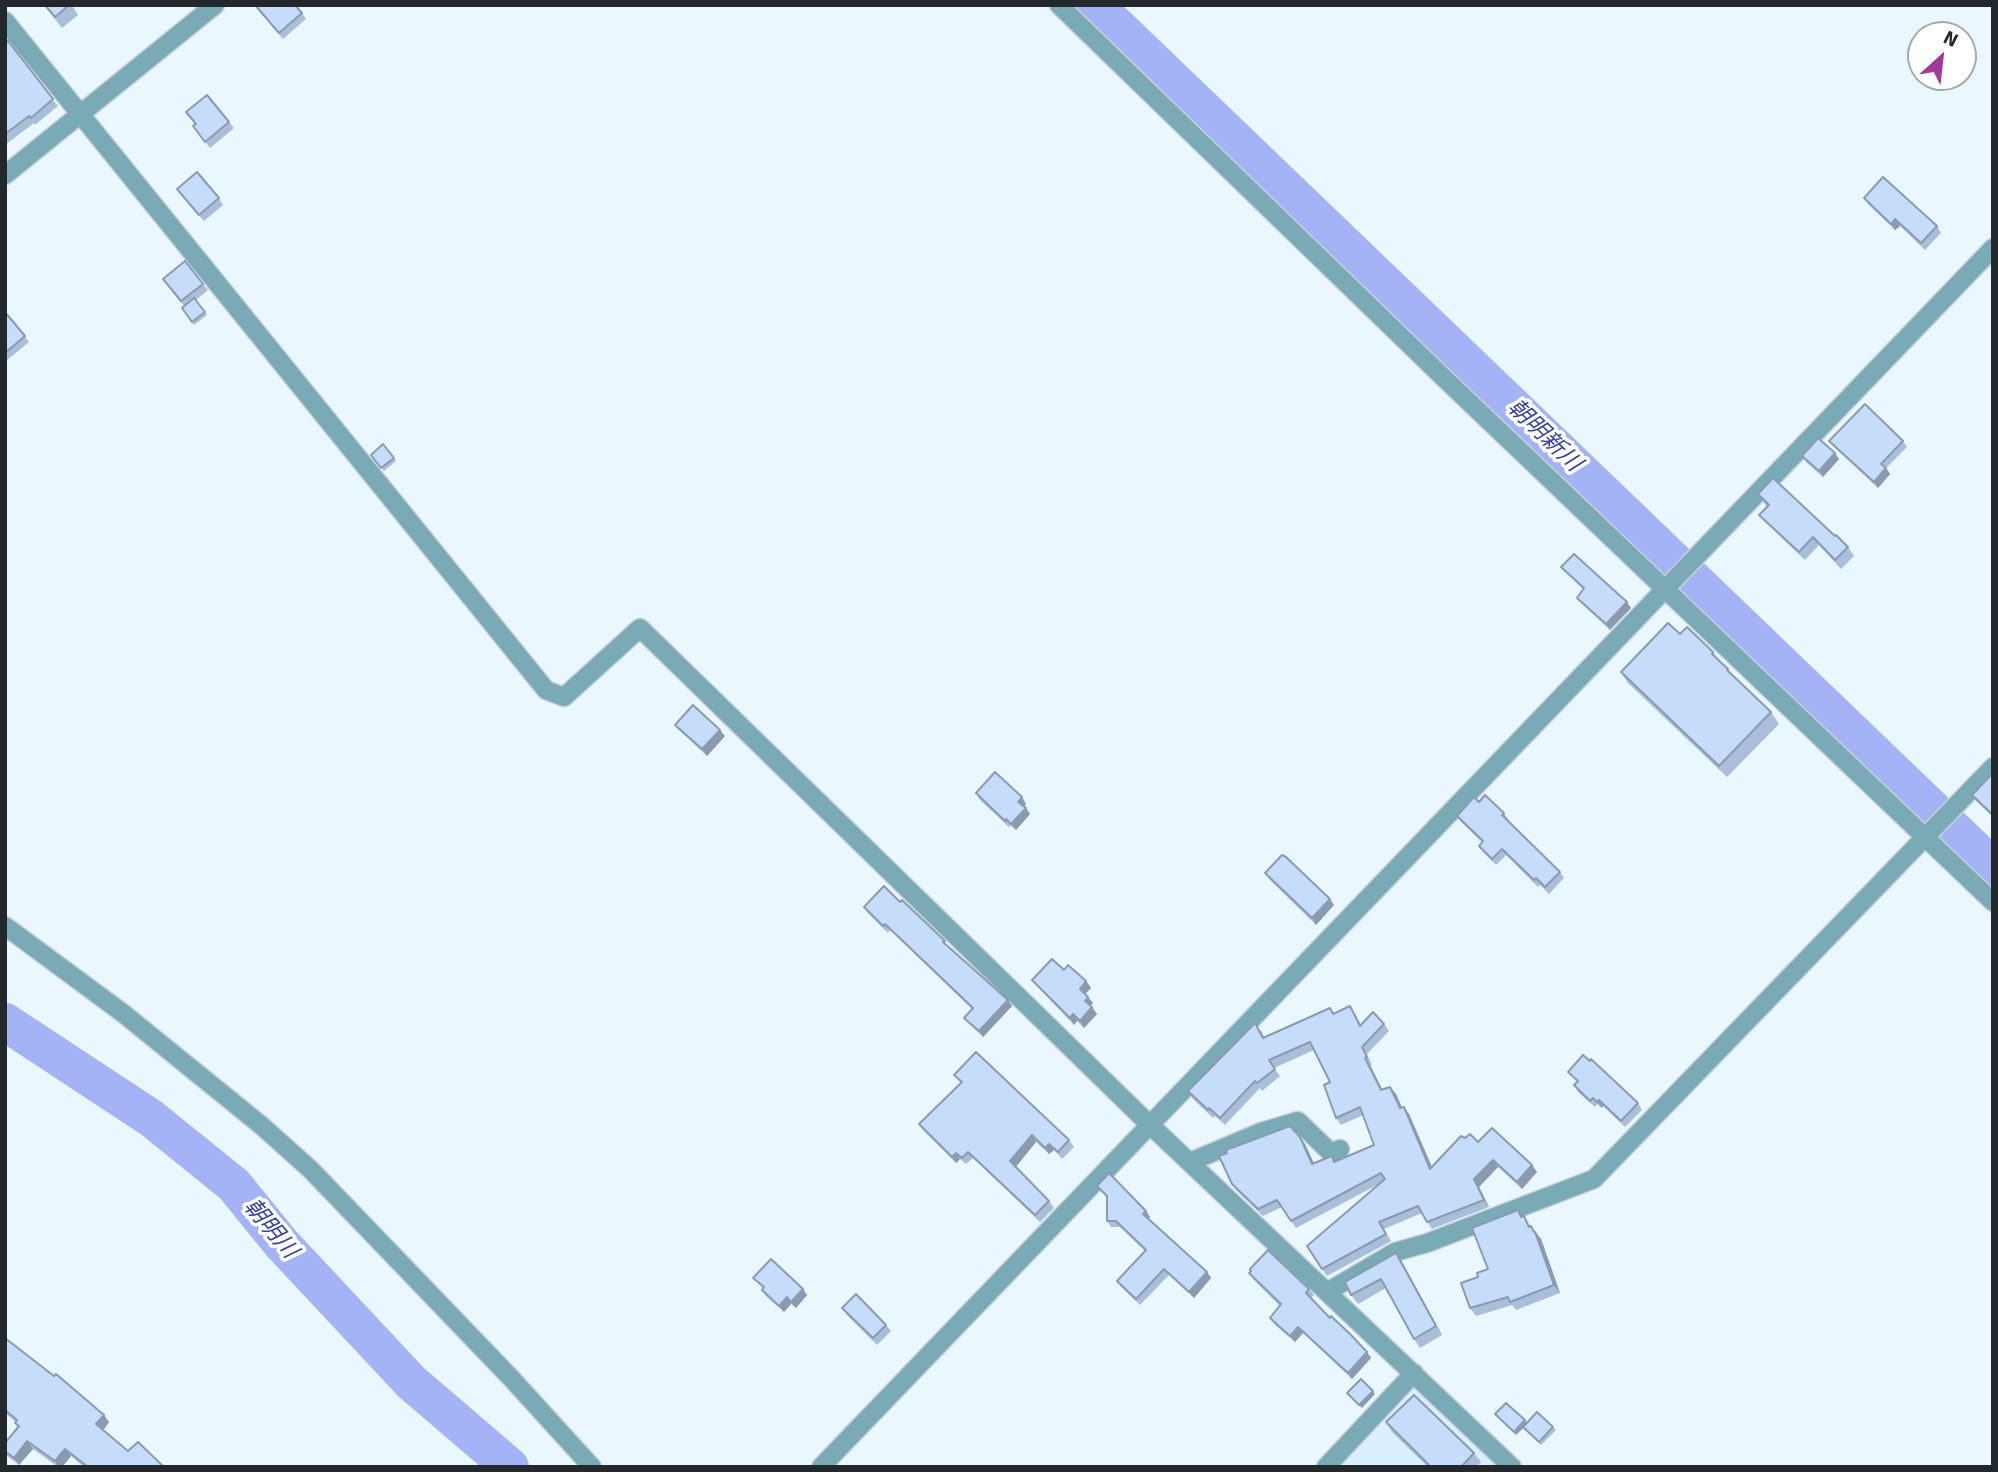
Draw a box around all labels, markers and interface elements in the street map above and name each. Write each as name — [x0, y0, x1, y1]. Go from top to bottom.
north arrow — [1907, 21, 1977, 91]
text: N — [1939, 25, 1962, 53]
water label: 朝明新川 — [1501, 394, 1587, 478]
water label: 朝明川 — [237, 1194, 303, 1264]

